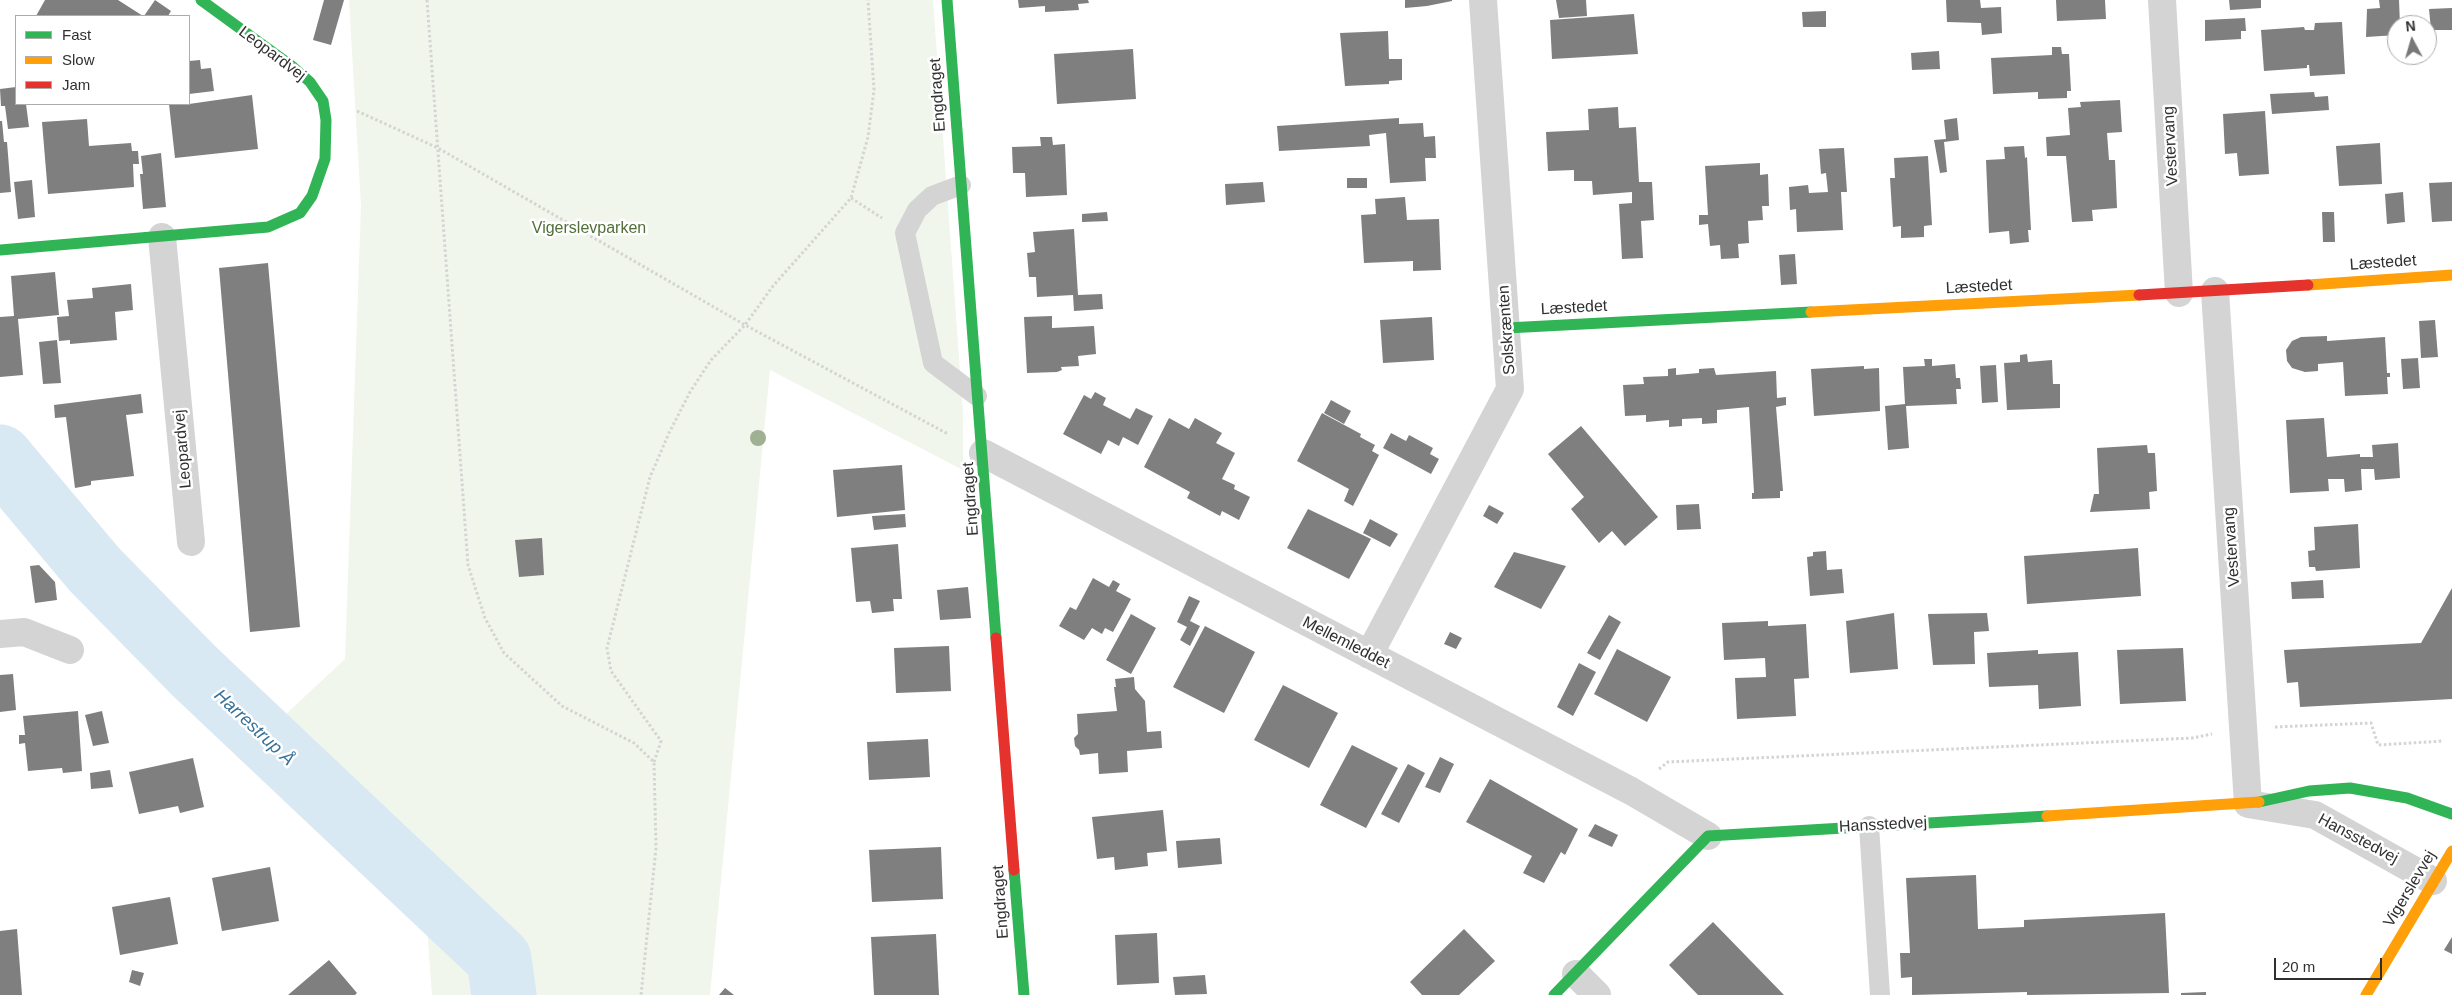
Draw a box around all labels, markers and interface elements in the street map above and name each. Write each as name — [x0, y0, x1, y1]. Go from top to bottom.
legend — [15, 15, 190, 105]
north arrow — [2387, 15, 2437, 65]
text: N — [2405, 18, 2416, 35]
street label: Leopardvej — [235, 23, 309, 85]
text: Fast — [62, 26, 91, 43]
text: Slow — [62, 51, 95, 68]
street label: Engdraget — [926, 58, 950, 132]
text: Jam — [62, 76, 90, 93]
street label: Vestervang — [2159, 106, 2183, 186]
park label: Vigerslevparken — [532, 219, 646, 239]
street label: Læstedet — [2349, 251, 2417, 275]
street label: Læstedet — [1945, 276, 2013, 298]
street label: Solskrænten — [1494, 285, 1520, 375]
street label: Læstedet — [1540, 297, 1608, 319]
street label: Leopardvej — [170, 409, 196, 489]
street label: Engdraget — [959, 462, 983, 536]
street label: Vestervang — [2220, 506, 2244, 588]
street label: Mellemleddet — [1299, 613, 1393, 673]
water label: Harrestrup Å — [209, 685, 299, 771]
street label: Hansstedvej — [2315, 810, 2401, 868]
street label: Hansstedvej — [1839, 813, 1927, 837]
street label: Vigerslevvej — [2380, 847, 2440, 931]
street label: Engdraget — [989, 865, 1013, 939]
scale bar — [2277, 948, 2384, 980]
text: 20 m — [2282, 958, 2315, 975]

